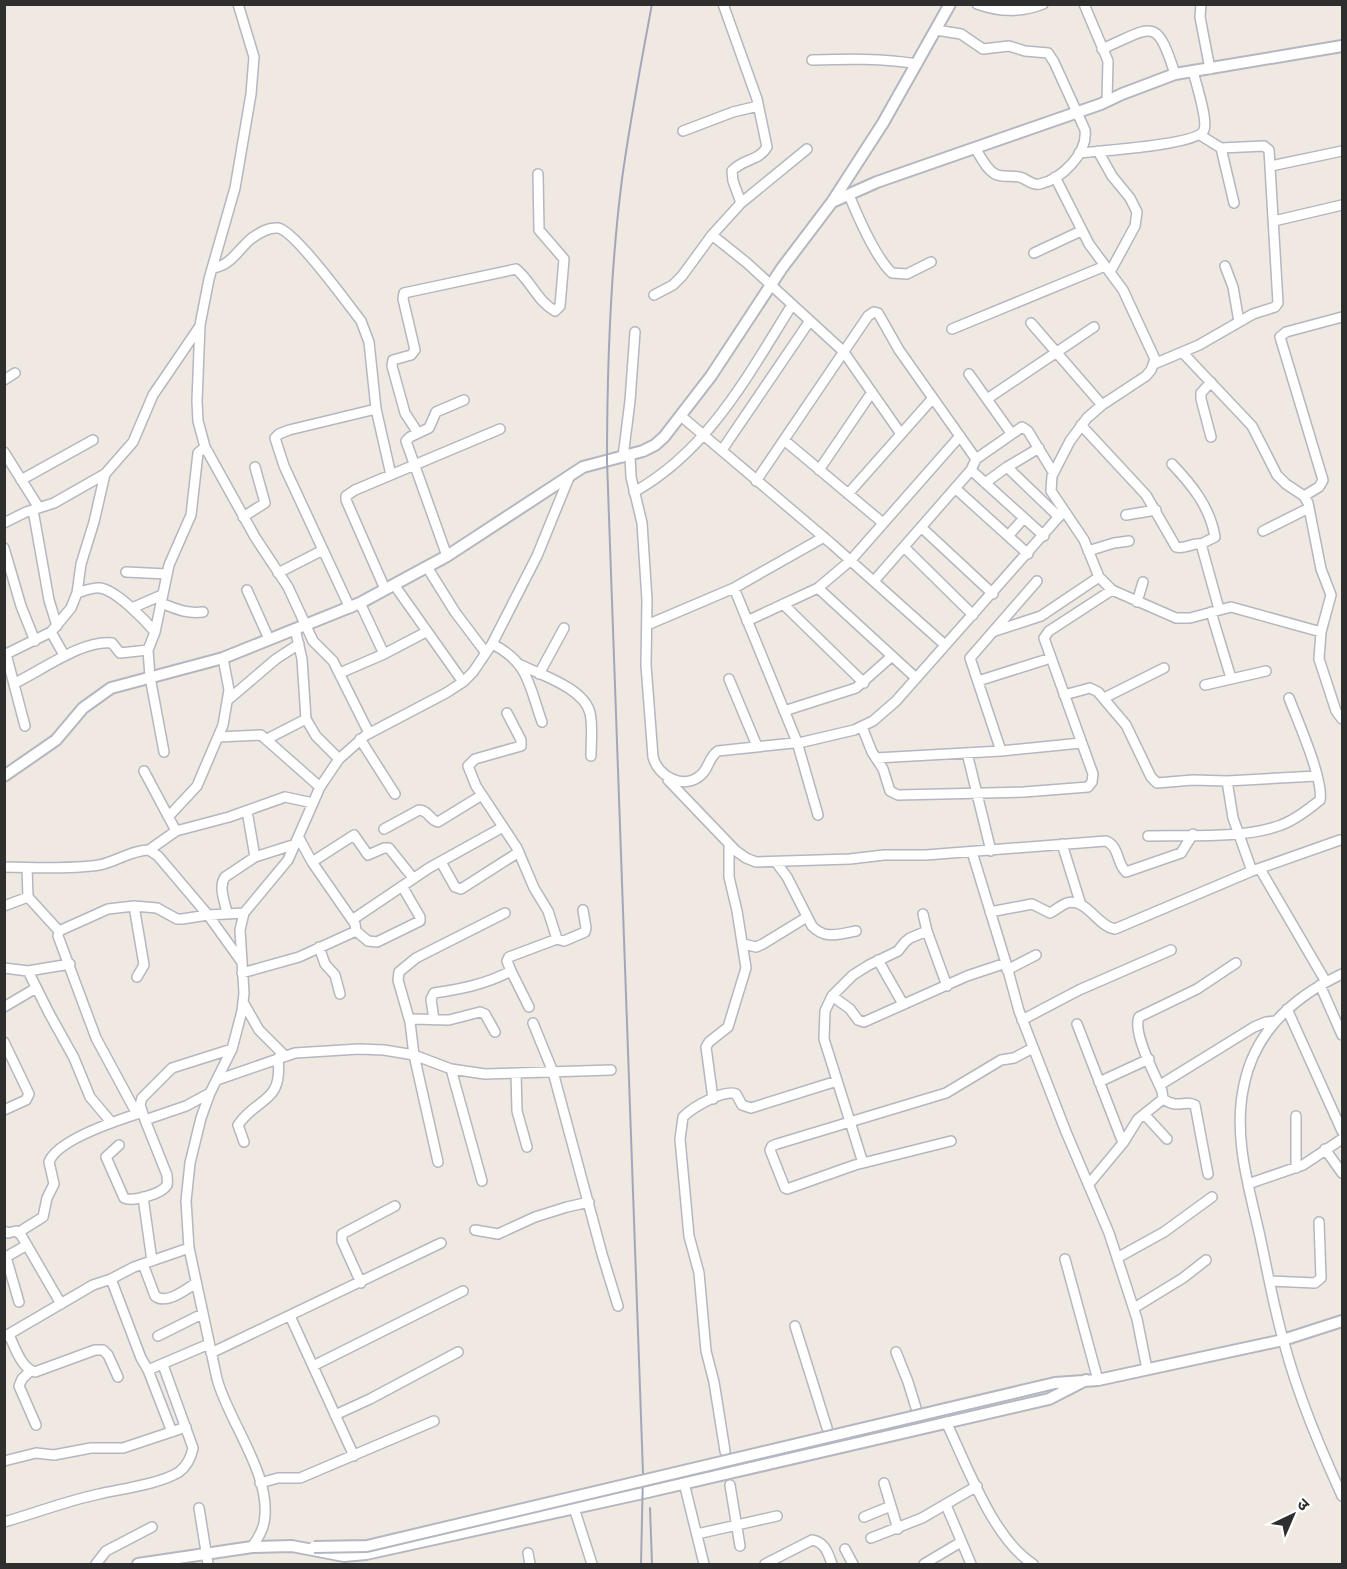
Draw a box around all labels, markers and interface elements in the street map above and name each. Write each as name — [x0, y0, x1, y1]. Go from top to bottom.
north arrow — [1263, 1485, 1323, 1545]
text: उ — [1293, 1494, 1313, 1515]

